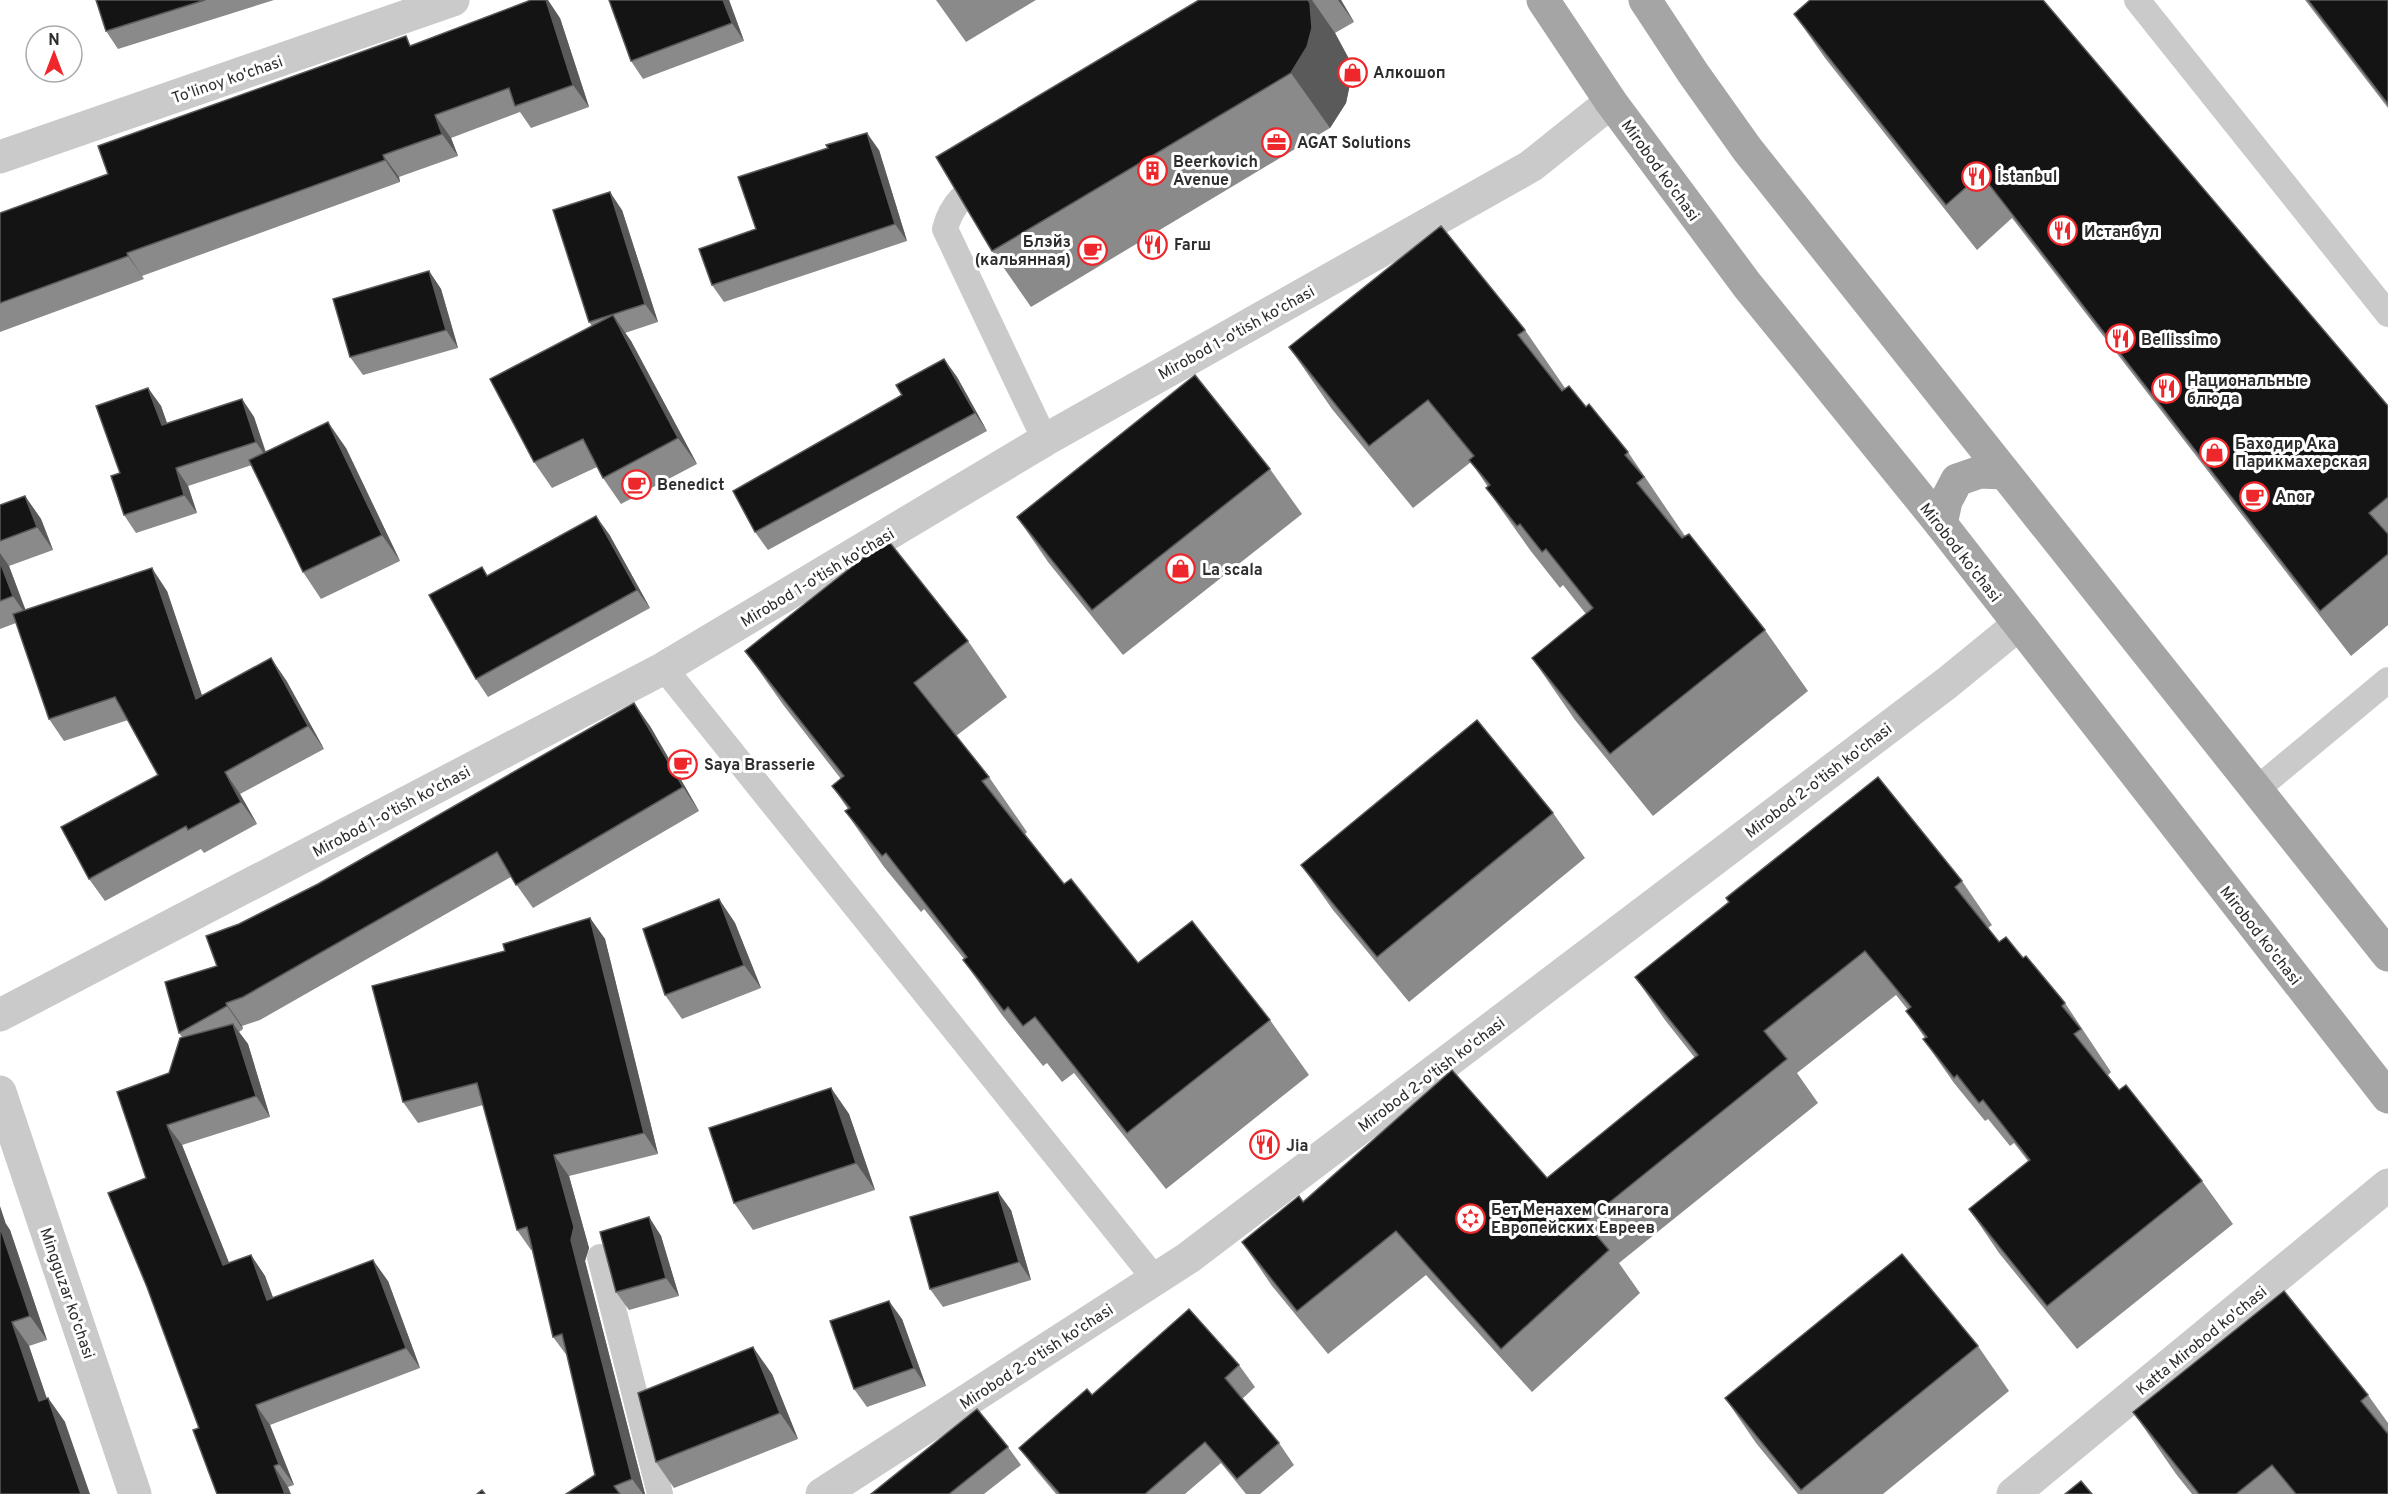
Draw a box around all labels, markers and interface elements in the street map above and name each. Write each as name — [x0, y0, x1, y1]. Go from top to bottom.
north arrow — [24, 24, 84, 84]
text: N — [48, 31, 60, 51]
street label: To'linoy ko'chasi — [169, 53, 286, 109]
shop icon: Алкошоп — [1336, 56, 1368, 88]
place label: Алкошоп — [1373, 64, 1446, 84]
street label: Mirobod ko'chasi — [1616, 117, 1703, 226]
office icon: AGAT Solutions — [1260, 126, 1292, 158]
place label: AGAT Solutions — [1297, 134, 1411, 154]
place label: Beerkovich Avenue — [1173, 153, 1258, 191]
building icon: Beerkovich Avenue — [1136, 154, 1168, 186]
restaurant icon: İstanbul — [1960, 160, 1992, 192]
place label: İstanbul — [1997, 166, 2057, 188]
restaurant icon: Истанбул — [2047, 215, 2079, 247]
place label: Истанбул — [2084, 223, 2159, 243]
restaurant icon: Farш — [1137, 228, 1169, 260]
place label: Блэйз (кальянная) — [975, 233, 1071, 271]
cafe icon: Блэйз (кальянная) — [1076, 234, 1108, 266]
place label: Farш — [1174, 236, 1211, 256]
street label: Mirobod 1-o'tish ko'chasi — [1155, 282, 1319, 385]
restaurant icon: Bellissimo — [2104, 323, 2136, 355]
place label: Bellissimo — [2141, 331, 2218, 351]
place label: Национальные блюда — [2187, 372, 2308, 410]
restaurant icon: Национальные блюда — [2150, 373, 2182, 405]
place label: Баходир Ака Парикмахерская — [2235, 435, 2368, 473]
shop icon: Баходир Ака Парикмахерская — [2198, 436, 2230, 468]
cafe icon: Benedict — [620, 468, 652, 500]
place label: Benedict — [657, 476, 724, 496]
cafe icon: Anor — [2238, 480, 2270, 512]
place label: Anor — [2275, 488, 2312, 508]
street label: Mirobod ko'chasi — [1915, 500, 2004, 607]
street label: Mirobod 1-o'tish ko'chasi — [737, 525, 899, 633]
shop icon: La scala — [1165, 553, 1197, 585]
place label: La scala — [1202, 561, 1263, 581]
street label: Mirobod 2-o'tish ko'chasi — [1742, 720, 1897, 843]
cafe icon: Saya Brasserie — [667, 748, 699, 780]
place label: Saya Brasserie — [704, 756, 815, 776]
street label: Mirobod 1-o'tish ko'chasi — [310, 763, 474, 863]
street label: Mirobod ko'chasi — [2215, 883, 2304, 990]
street label: Mirobod 2-o'tish ko'chasi — [1355, 1014, 1510, 1137]
restaurant icon: Jia — [1249, 1129, 1281, 1161]
place label: Jia — [1286, 1137, 1308, 1157]
place label: Бет Менахем Синагога Европейских Евреев — [1491, 1201, 1669, 1239]
synagogue icon: Бет Менахем Синагога Европейских Евреев — [1454, 1202, 1486, 1234]
street label: Mingguzar ko'chasi — [34, 1226, 98, 1362]
street label: Katta Mirobod ko'chasi — [2133, 1283, 2272, 1401]
street label: Mirobod 2-o'tish ko'chasi — [957, 1301, 1118, 1415]

